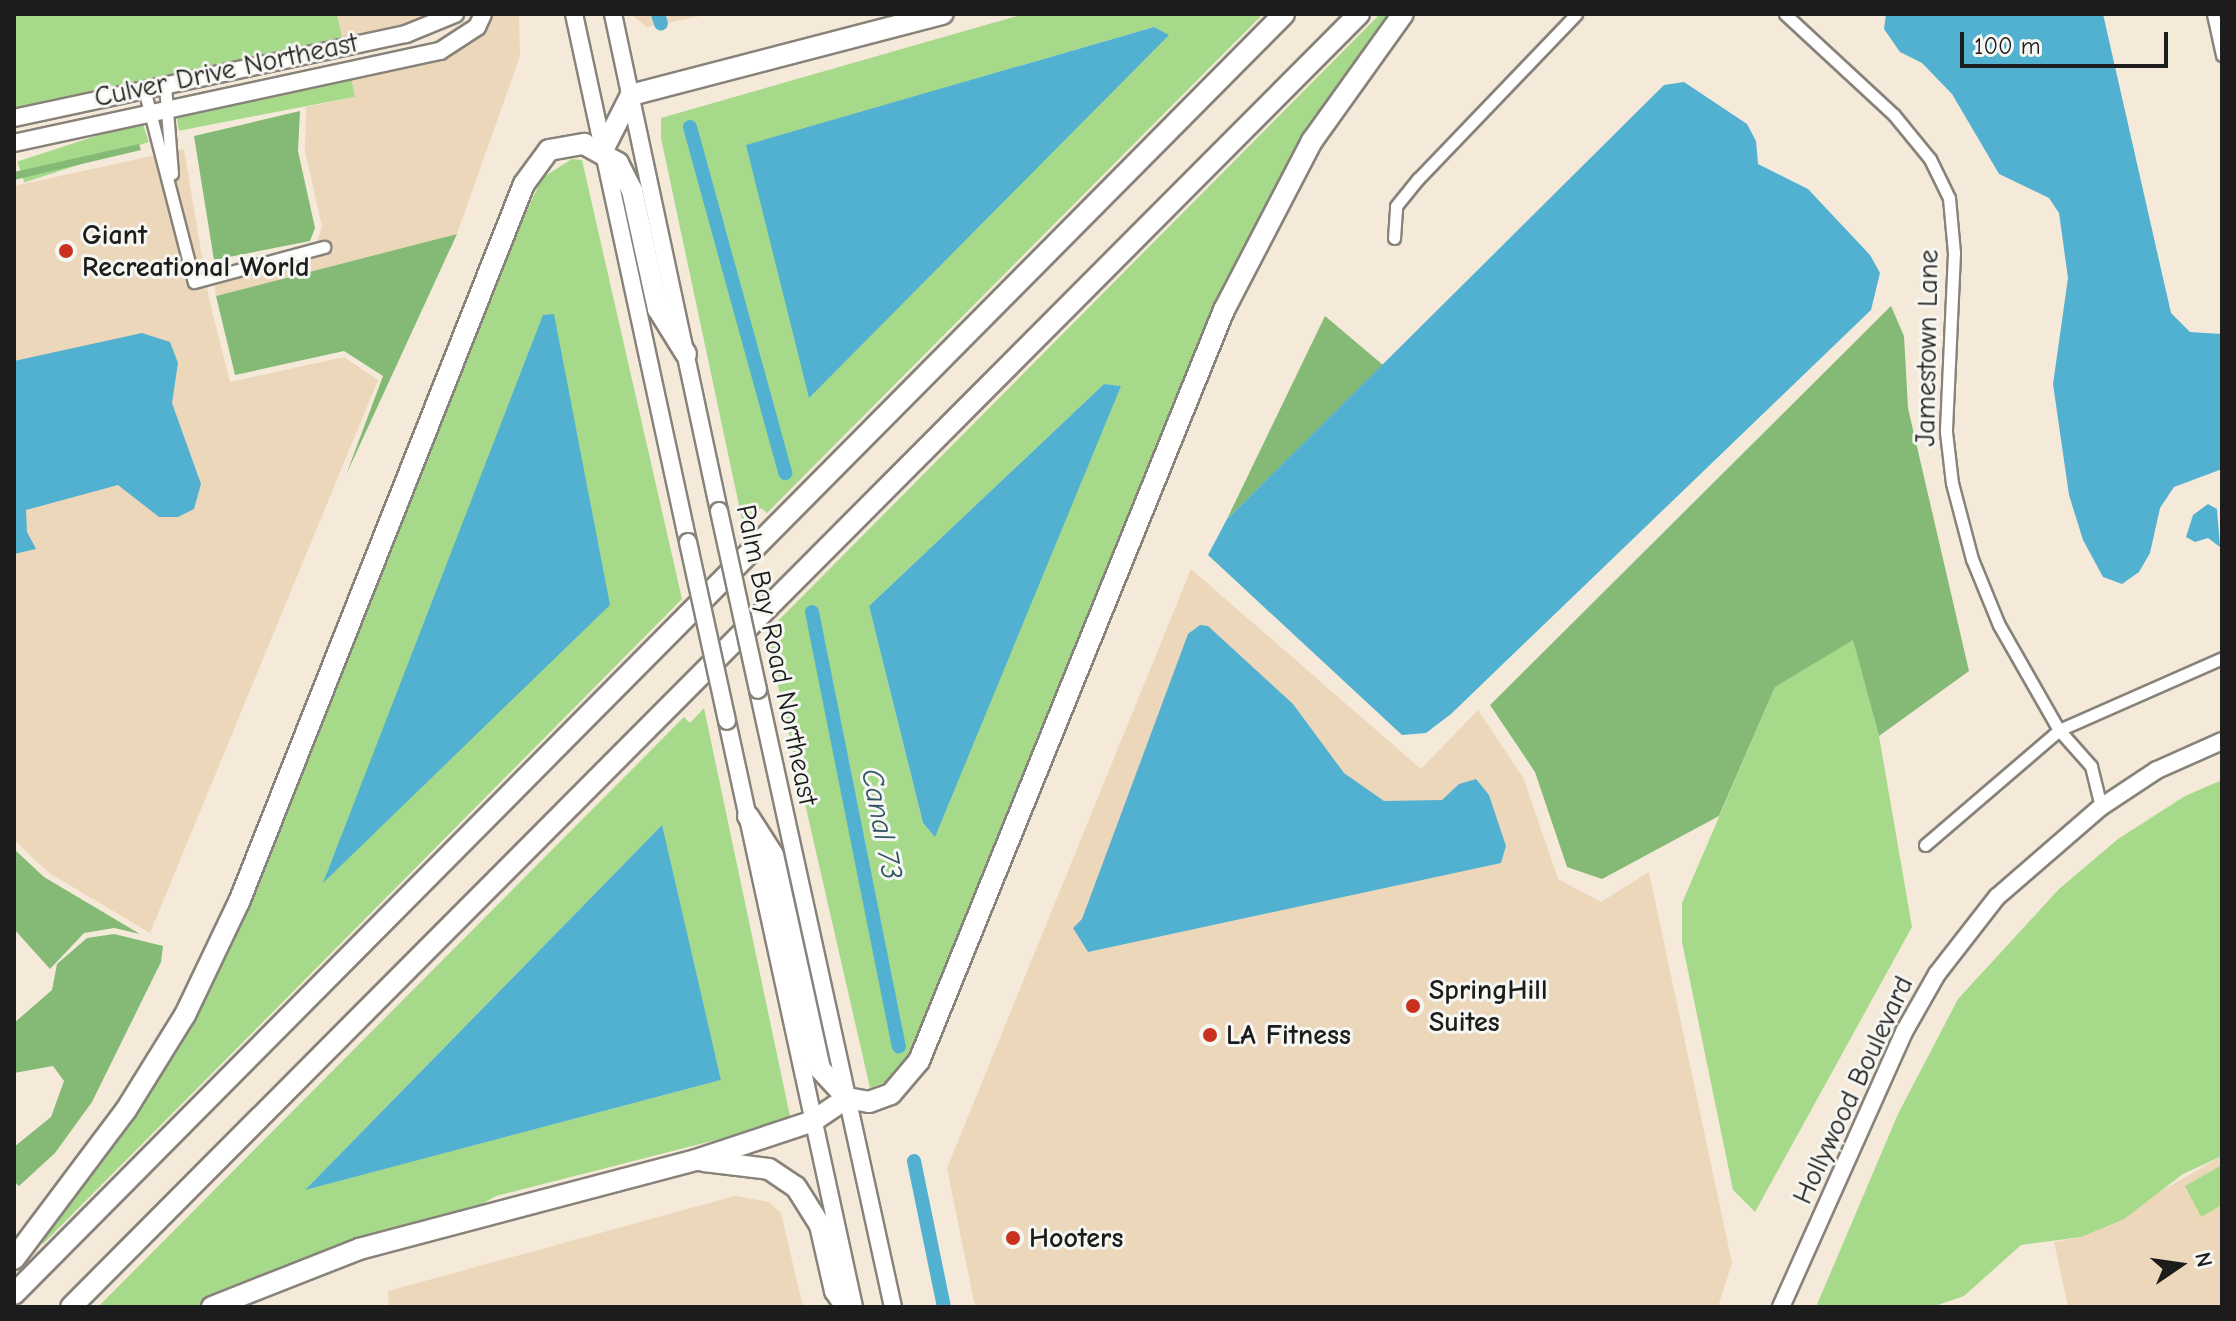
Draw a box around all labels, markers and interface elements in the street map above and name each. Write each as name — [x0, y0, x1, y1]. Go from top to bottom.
scale bar — [1964, 16, 2172, 66]
street label: Culver Drive Northeast — [91, 26, 361, 114]
text: 100 m — [1974, 32, 2041, 60]
place label: Giant Recreational World — [82, 218, 310, 284]
marker: Giant Recreational World — [57, 242, 75, 260]
street label: Jamestown Lane — [1908, 249, 1946, 447]
street label: Palm Bay Road Northeast — [729, 502, 825, 808]
water label: Canal 73 — [853, 766, 909, 882]
street label: Hollywood Boulevard — [1786, 971, 1920, 1209]
place label: SpringHill Suites — [1429, 973, 1548, 1039]
marker: SpringHill Suites — [1404, 997, 1422, 1015]
place label: LA Fitness — [1226, 1018, 1351, 1052]
marker: LA Fitness — [1201, 1026, 1219, 1044]
place label: Hooters — [1029, 1221, 1123, 1255]
north arrow — [2140, 1225, 2220, 1305]
marker: Hooters — [1004, 1229, 1022, 1247]
text: N — [2189, 1250, 2218, 1270]

